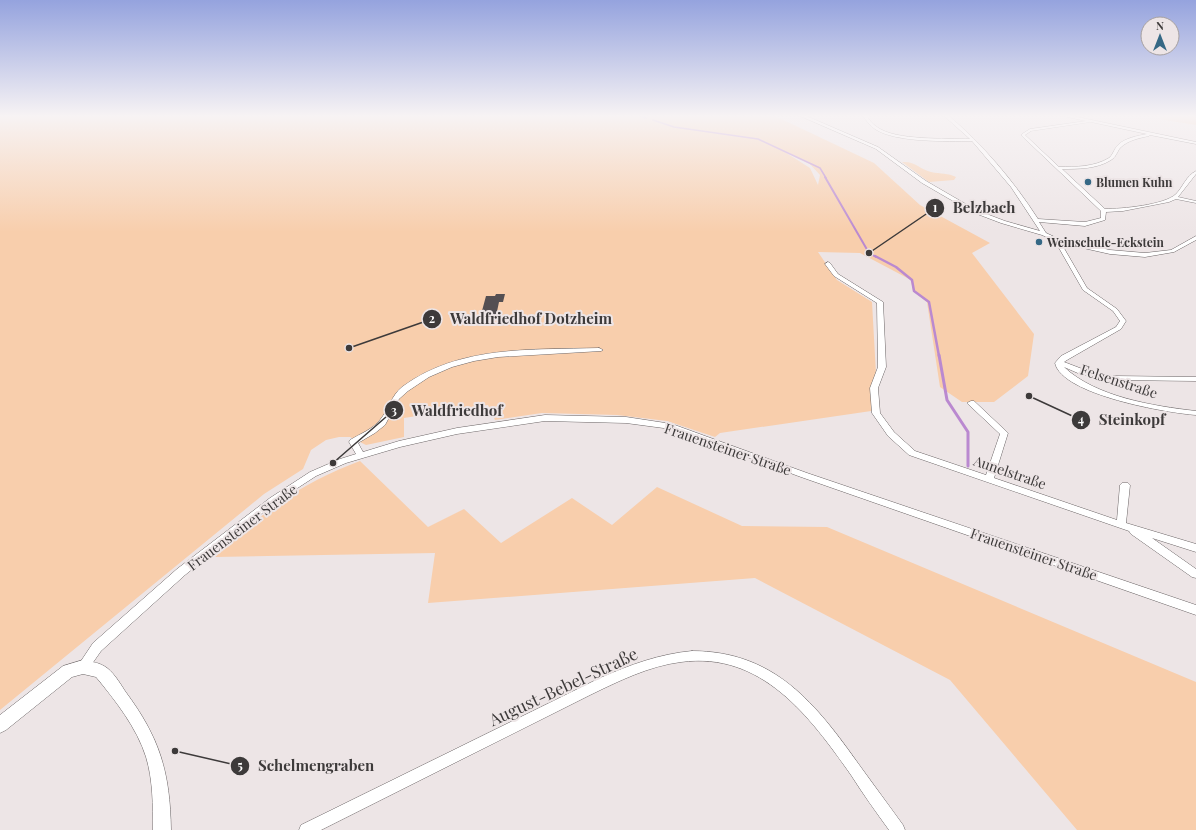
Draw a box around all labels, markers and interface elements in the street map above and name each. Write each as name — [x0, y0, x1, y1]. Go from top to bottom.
north arrow — [1140, 16, 1180, 56]
text: N — [1156, 18, 1164, 33]
place label: Blumen Kuhn — [1096, 174, 1173, 190]
marker: Blumen Kuhn — [1083, 177, 1093, 187]
callout: Belzbach — [925, 194, 1023, 221]
text: Belzbach — [953, 197, 1015, 217]
text: 1 — [933, 199, 938, 215]
place label: Weinschule-Eckstein — [1046, 234, 1164, 250]
marker: Weinschule-Eckstein — [1034, 237, 1044, 247]
callout: Waldfriedhof Dotzheim — [422, 306, 620, 333]
text: Waldfriedhof Dotzheim — [449, 308, 612, 328]
text: 2 — [429, 310, 435, 326]
street label: Felsenstraße — [1078, 360, 1160, 402]
callout: Waldfriedhof — [384, 397, 511, 424]
text: Waldfriedhof — [410, 400, 504, 420]
text: 3 — [391, 402, 397, 418]
callout: Steinkopf — [1071, 407, 1174, 434]
text: Steinkopf — [1099, 409, 1167, 429]
text: 4 — [1078, 411, 1084, 427]
street label: Frauensteiner Straße — [662, 418, 794, 480]
street label: Aunelstraße — [970, 450, 1049, 493]
street label: Frauensteiner Straße — [183, 479, 301, 575]
street label: Frauensteiner Straße — [968, 523, 1100, 585]
street label: August-Bebel-Straße — [484, 642, 641, 731]
callout: Schelmengraben — [230, 752, 382, 779]
text: Schelmengraben — [258, 755, 375, 775]
text: 5 — [237, 757, 243, 773]

